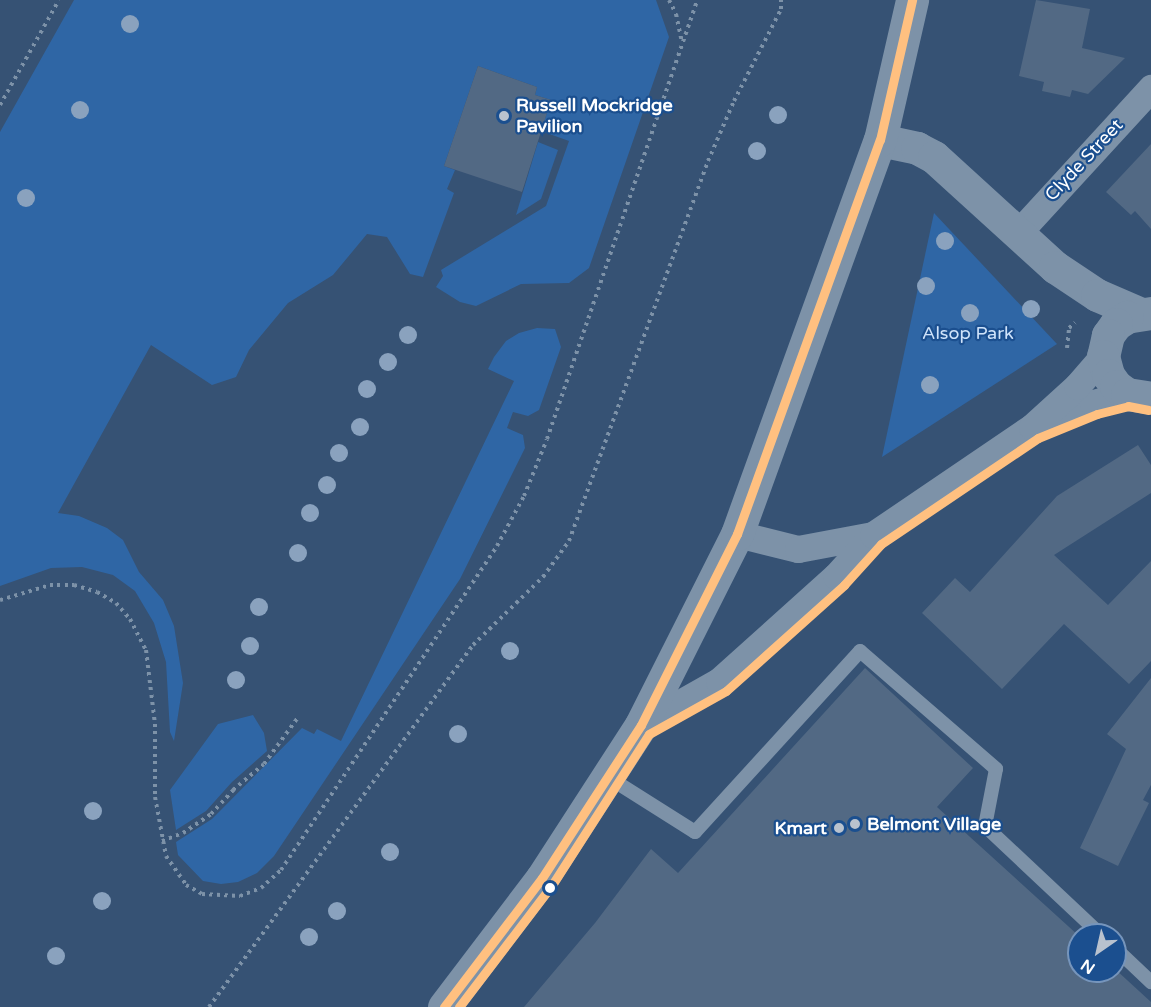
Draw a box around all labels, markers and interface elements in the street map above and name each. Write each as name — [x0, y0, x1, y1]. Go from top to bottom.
place label: Russell Mockridge Pavilion — [516, 95, 673, 138]
marker: Russell Mockridge Pavilion — [497, 109, 511, 123]
street label: Clyde Street — [1041, 115, 1127, 205]
park label: Alsop Park — [922, 322, 1014, 344]
place label: Belmont Village — [867, 813, 1001, 835]
place label: Kmart — [775, 817, 827, 839]
marker: Belmont Village — [848, 817, 862, 831]
marker: Kmart — [832, 821, 846, 835]
unlabelled marker — [544, 882, 556, 894]
north arrow — [1067, 923, 1127, 983]
text: N — [1077, 954, 1099, 978]

